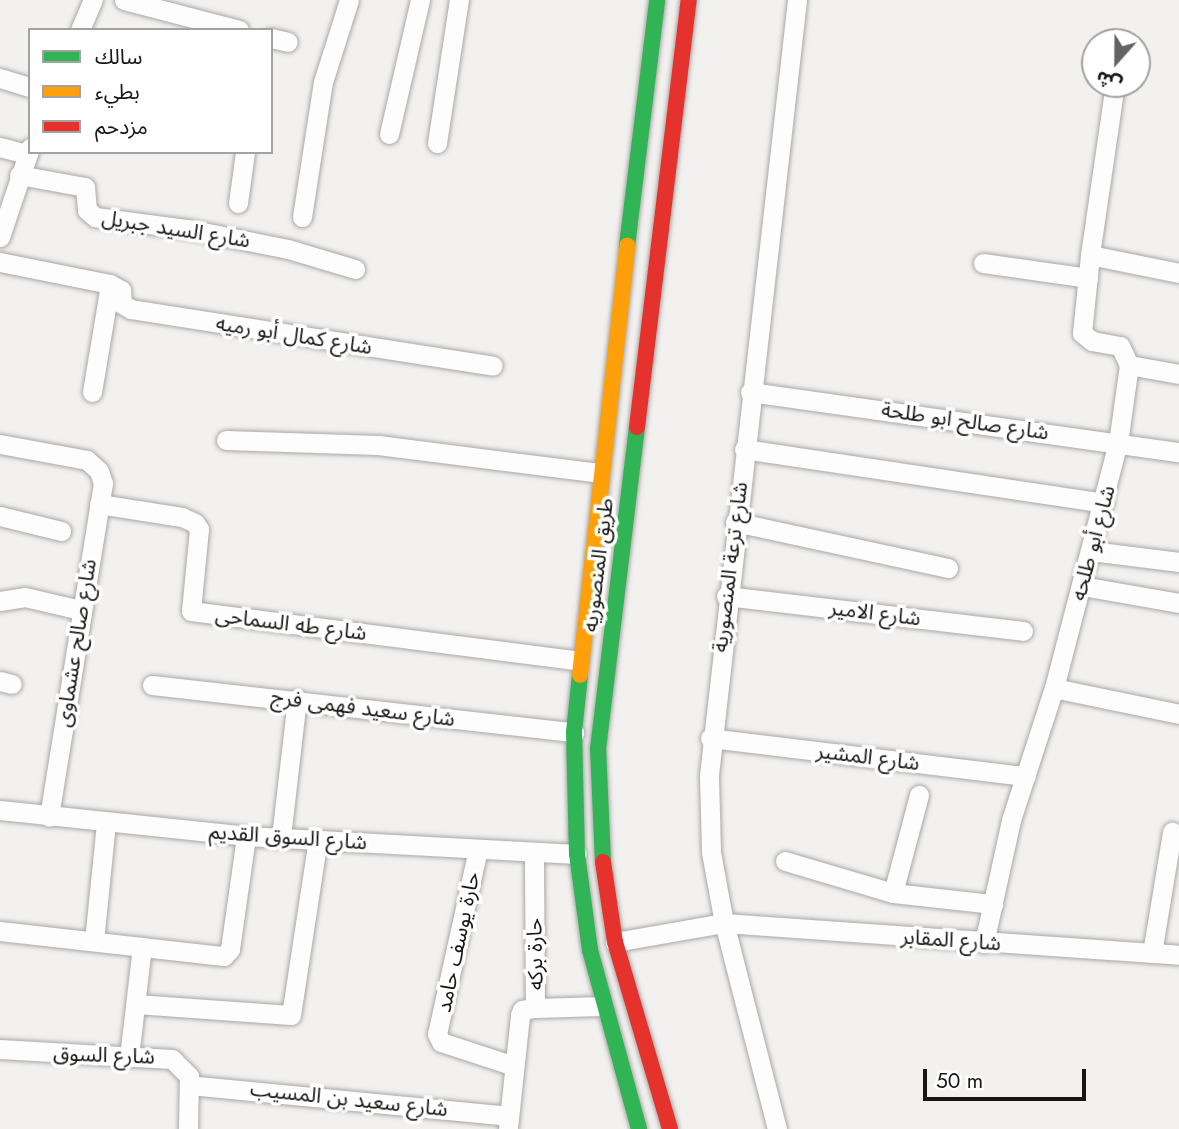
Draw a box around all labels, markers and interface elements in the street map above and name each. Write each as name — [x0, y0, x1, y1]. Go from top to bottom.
legend — [28, 28, 273, 154]
north arrow — [1081, 28, 1151, 98]
text: سالك — [95, 42, 142, 72]
text: ش — [1092, 64, 1126, 98]
text: بطيء — [95, 77, 140, 107]
text: مزدحم — [95, 112, 148, 142]
street label: شارع السيد جبريل — [100, 205, 252, 253]
street label: شارع كمال أبو رميه — [214, 310, 374, 360]
street label: شارع صالح ابو طلحة — [880, 397, 1050, 445]
street label: شارع ترعة المنصورية — [707, 480, 753, 654]
street label: شارع أبو طلحه — [1066, 483, 1120, 603]
street label: طريق المنصوريه — [577, 497, 619, 633]
street label: شارع صالح عشماوى — [50, 557, 102, 729]
street label: شارع الامير — [828, 595, 922, 631]
street label: شارع طه السماحى — [214, 602, 368, 646]
street label: شارع سعيد فهمى فرج — [270, 684, 456, 732]
street label: شارع المشير — [815, 738, 921, 776]
street label: شارع السوق القديم — [208, 819, 368, 855]
street label: حارة يوسف حامد — [431, 870, 485, 1014]
street label: حارة بركه — [522, 918, 548, 990]
street label: شارع المقابر — [900, 924, 1002, 956]
street label: شارع السوق — [53, 1041, 155, 1069]
scale bar — [927, 1056, 1090, 1100]
text: 50 m — [936, 1066, 983, 1096]
street label: شارع سعيد بن المسيب — [249, 1076, 449, 1122]

